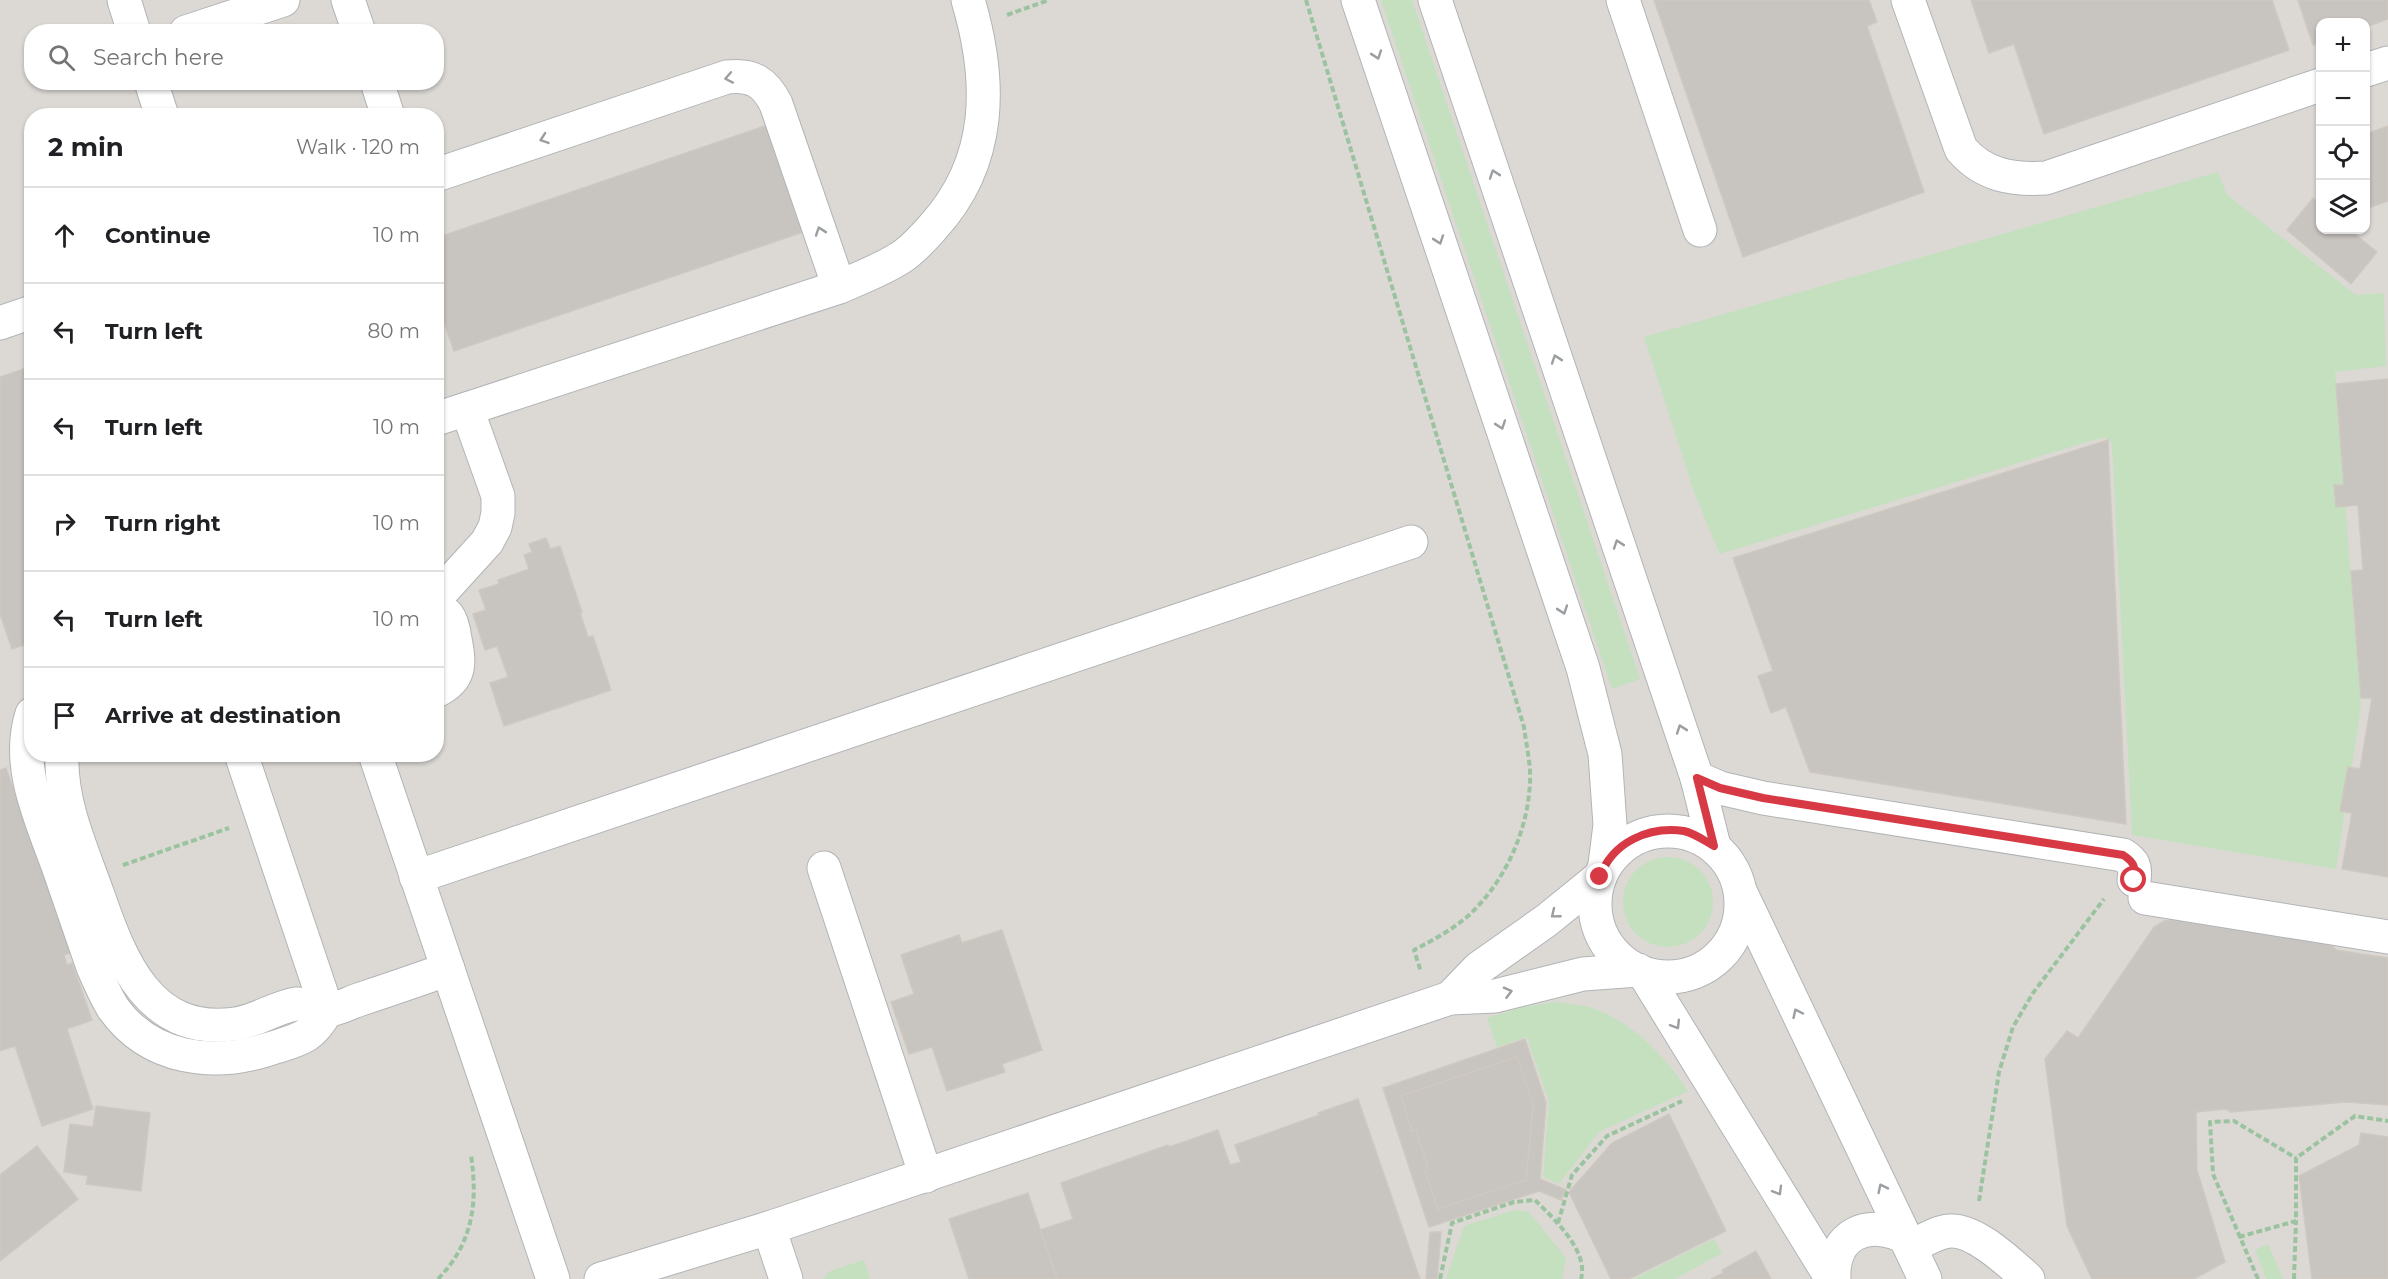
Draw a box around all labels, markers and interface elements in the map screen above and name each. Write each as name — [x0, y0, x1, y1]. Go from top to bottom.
map controls — [2316, 18, 2370, 234]
button: + — [2316, 18, 2370, 72]
search box — [24, 24, 444, 90]
icon: search — [45, 41, 78, 74]
text: Search here — [93, 44, 224, 71]
one-way arrow — [1370, 50, 1382, 60]
one-way arrow — [724, 71, 734, 84]
button: − — [2316, 72, 2370, 126]
button: locate — [2316, 126, 2370, 180]
text: 2 min — [48, 131, 124, 163]
one-way arrow — [539, 132, 550, 145]
text: Walk · 120 m — [296, 135, 420, 159]
one-way arrow — [1489, 169, 1501, 180]
button: layers — [2316, 180, 2370, 234]
icon: ahead — [48, 219, 81, 252]
text: Continue — [105, 222, 211, 249]
text: 10 m — [373, 223, 420, 247]
one-way arrow — [814, 226, 827, 237]
one-way arrow — [1432, 234, 1444, 245]
icon: left — [48, 315, 81, 348]
text: Turn left — [105, 318, 203, 345]
text: 80 m — [368, 319, 420, 343]
one-way arrow — [1551, 354, 1564, 365]
icon: left — [48, 411, 81, 444]
text: Turn left — [105, 414, 203, 441]
text: 10 m — [373, 415, 420, 439]
one-way arrow — [1494, 419, 1506, 430]
icon: right — [48, 507, 81, 540]
text: Turn right — [105, 510, 220, 537]
text: 10 m — [373, 511, 420, 535]
one-way arrow — [1613, 539, 1626, 550]
icon: left — [48, 603, 81, 636]
one-way arrow — [1556, 604, 1569, 615]
text: Turn left — [105, 606, 203, 633]
text: 10 m — [373, 607, 420, 631]
icon: arrive — [48, 699, 81, 732]
text: Arrive at destination — [105, 702, 341, 729]
one-way arrow — [1675, 724, 1688, 735]
route end — [1586, 863, 1612, 889]
route start — [2120, 866, 2146, 892]
one-way arrow — [1550, 906, 1561, 917]
one-way arrow — [1503, 987, 1513, 1000]
one-way arrow — [1792, 1008, 1804, 1019]
one-way arrow — [1668, 1019, 1680, 1029]
one-way arrow — [1771, 1184, 1782, 1195]
one-way arrow — [1878, 1184, 1889, 1195]

